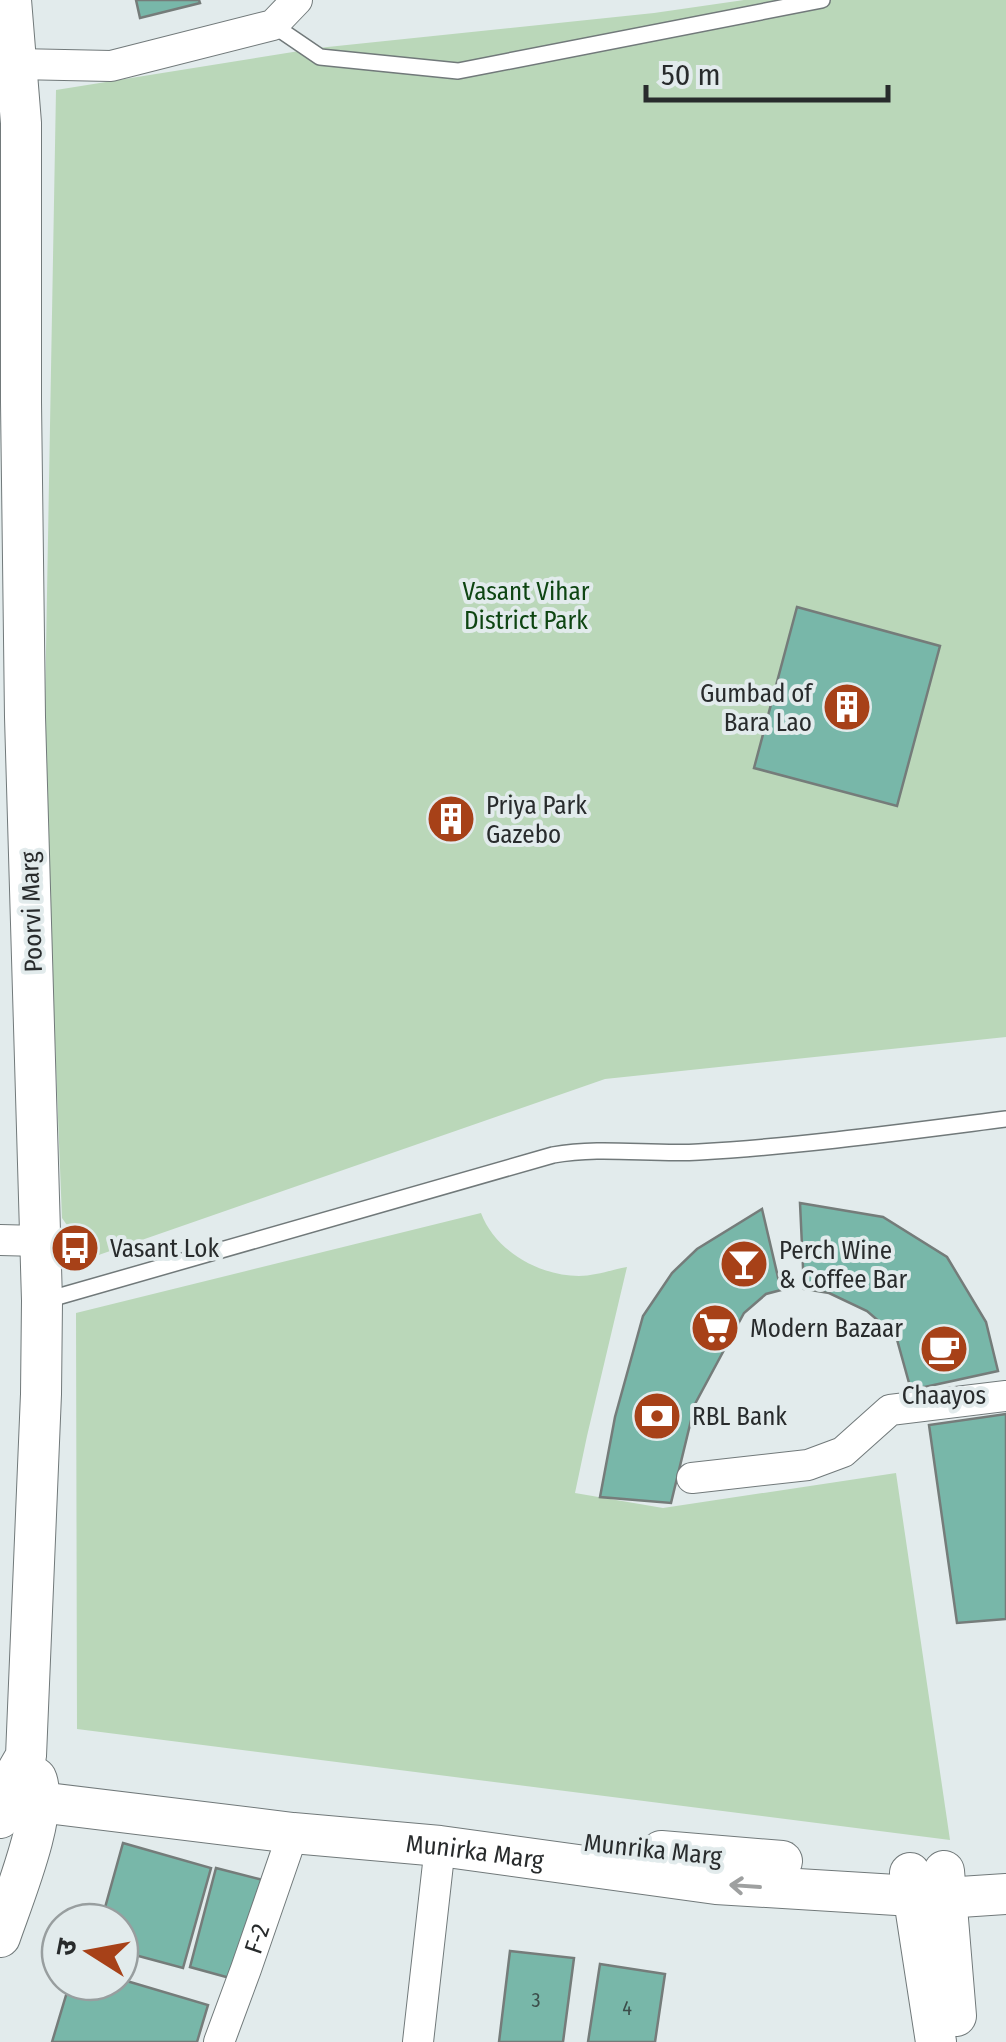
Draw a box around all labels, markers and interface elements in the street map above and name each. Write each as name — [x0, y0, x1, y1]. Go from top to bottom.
scale bar — [646, 40, 888, 102]
text: 50 m — [661, 57, 721, 93]
park label: Vasant Vihar District Park — [463, 577, 590, 636]
place label: Gumbad of Bara Lao — [700, 679, 814, 738]
building icon: Gumbad of Bara Lao — [821, 681, 873, 733]
place label: Priya Park Gazebo — [486, 791, 587, 850]
building icon: Priya Park Gazebo — [425, 793, 477, 845]
street label: Poorvi Marg — [15, 851, 49, 973]
bus stop icon: Vasant Lok — [49, 1222, 101, 1274]
place label: Vasant Lok — [110, 1234, 219, 1264]
place label: Perch Wine & Coffee Bar — [779, 1236, 907, 1295]
bar icon: Perch Wine & Coffee Bar — [718, 1238, 770, 1290]
supermarket icon: Modern Bazaar — [689, 1302, 741, 1354]
place label: Modern Bazaar — [750, 1314, 903, 1344]
cafe icon: Chaayos — [918, 1323, 970, 1375]
place label: Chaayos — [902, 1381, 986, 1411]
bank icon: RBL Bank — [631, 1390, 683, 1442]
place label: RBL Bank — [692, 1402, 787, 1432]
street label: Munrika Marg — [582, 1828, 724, 1872]
street label: Munirka Marg — [405, 1829, 546, 1876]
one-way arrow — [730, 1876, 762, 1895]
north arrow — [40, 1902, 140, 2002]
street label: F-2 — [238, 1920, 276, 1958]
text: उ — [48, 1936, 84, 1959]
house number: 3 — [531, 1988, 541, 2012]
house number: 4 — [622, 1996, 632, 2020]

